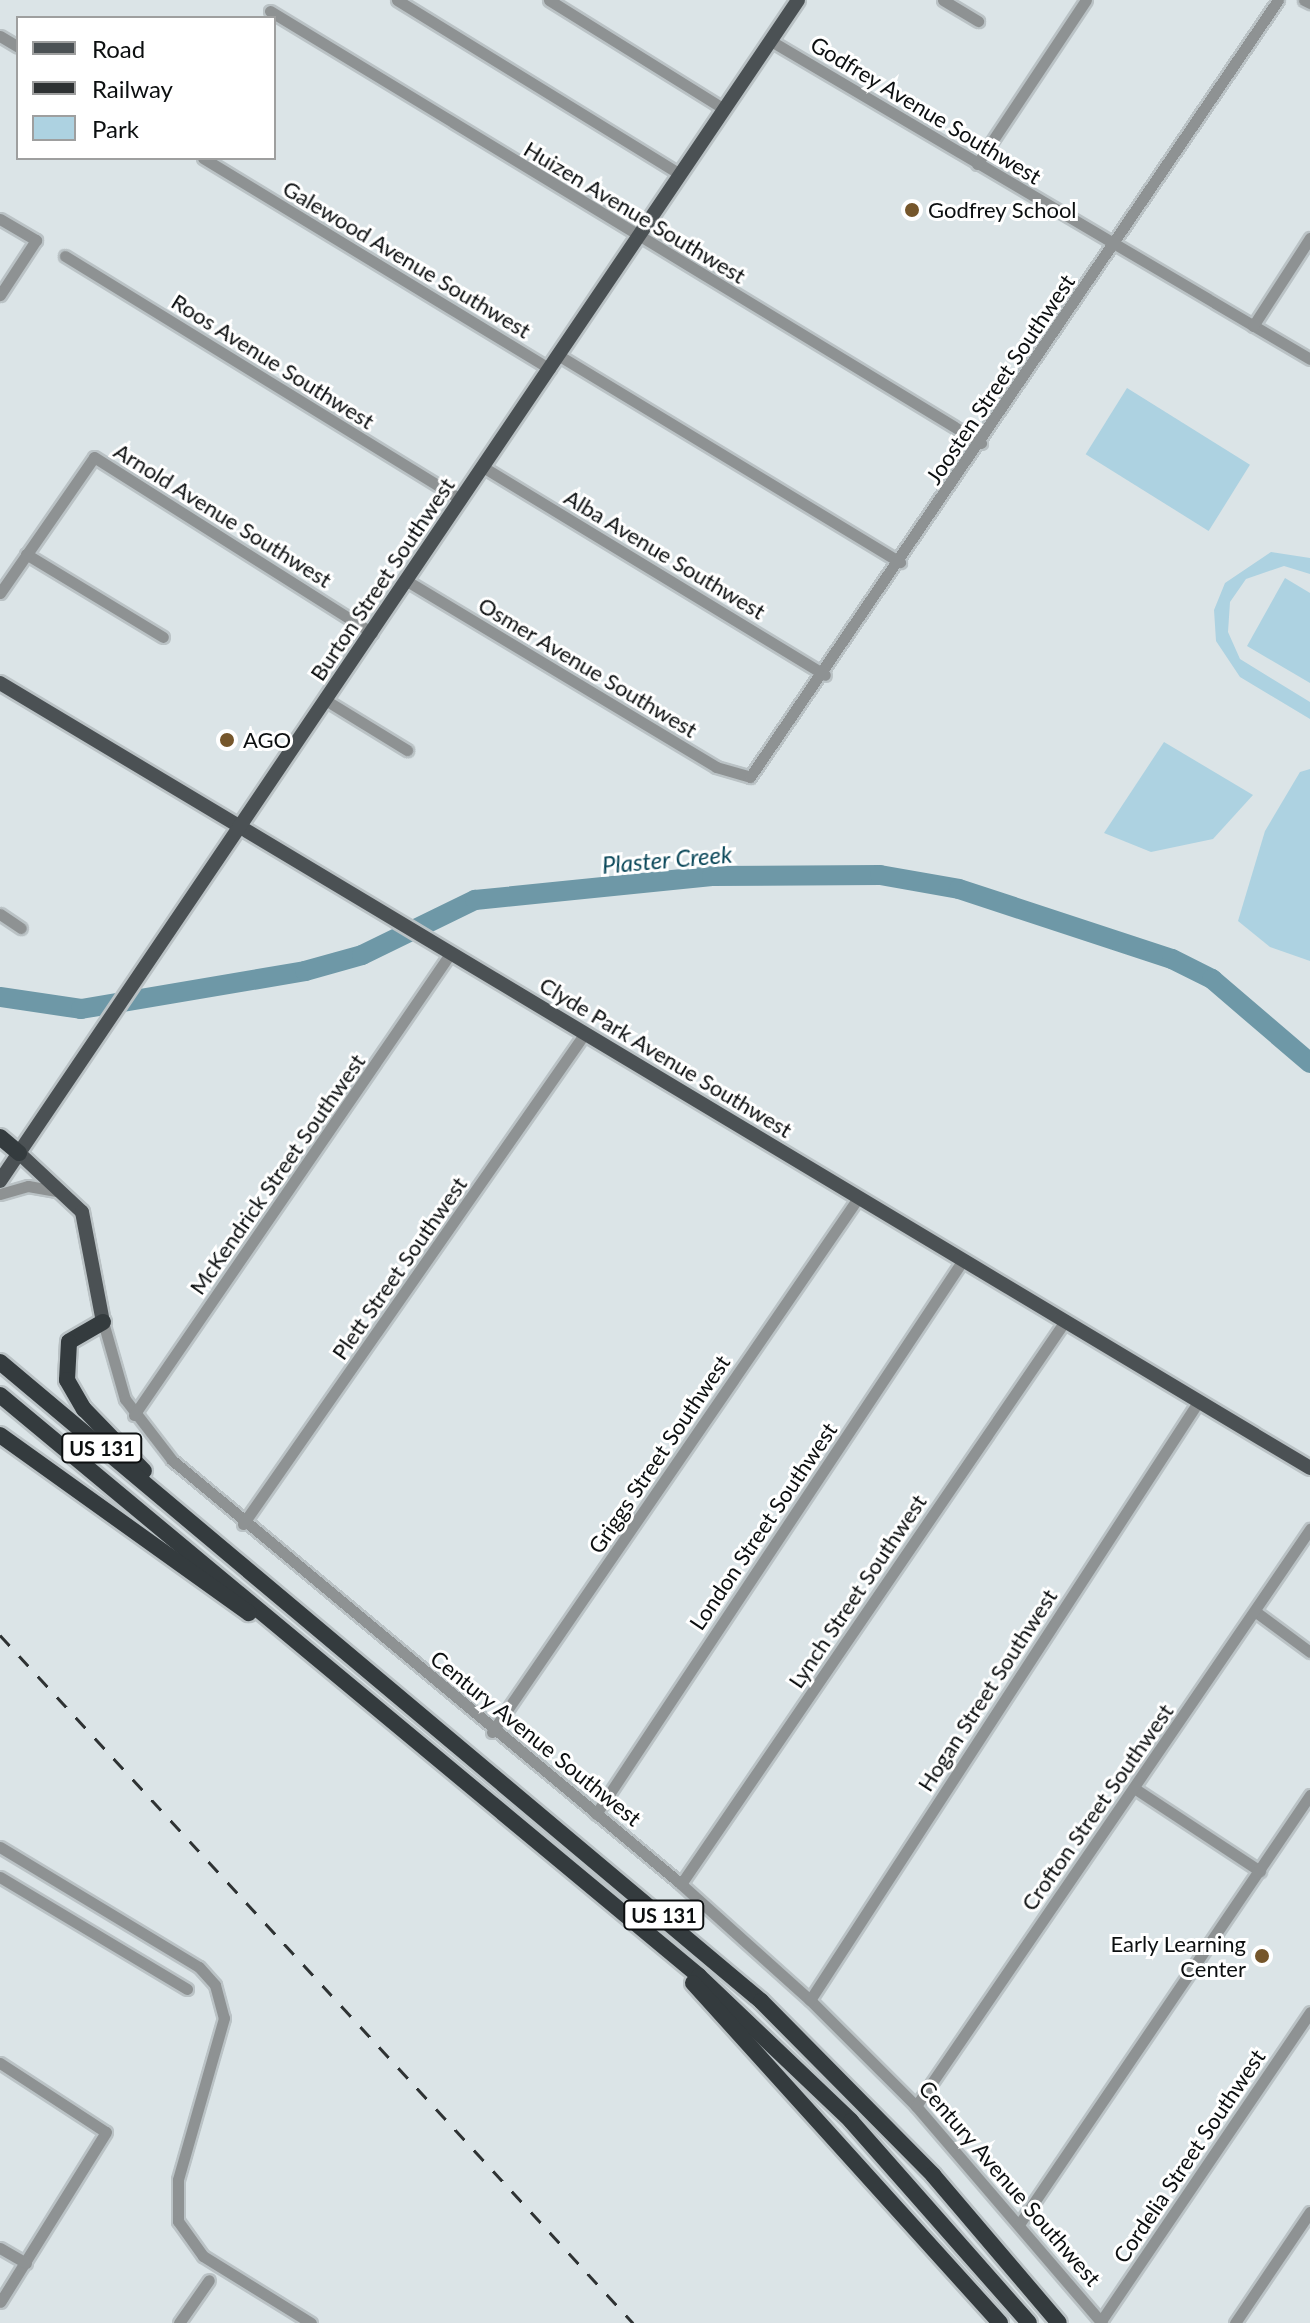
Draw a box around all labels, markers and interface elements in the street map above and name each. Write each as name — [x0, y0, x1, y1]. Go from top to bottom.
legend — [16, 16, 276, 160]
street label: Godfrey Avenue Southwest — [805, 30, 1047, 190]
text: Road — [92, 34, 145, 63]
text: Railway — [92, 74, 173, 103]
text: Park — [92, 114, 139, 143]
street label: Huizen Avenue Southwest — [519, 135, 751, 289]
street label: Galewood Avenue Southwest — [278, 174, 536, 344]
place label: Godfrey School — [928, 197, 1077, 223]
marker: Godfrey School — [903, 201, 921, 219]
street label: Joosten Street Southwest — [920, 269, 1080, 489]
street label: Roos Avenue Southwest — [167, 288, 379, 434]
street label: Arnold Avenue Southwest — [109, 437, 337, 593]
street label: Burton Street Southwest — [304, 473, 460, 685]
street label: Alba Avenue Southwest — [560, 483, 770, 625]
street label: Osmer Avenue Southwest — [473, 591, 703, 743]
place label: AGO — [243, 727, 291, 753]
marker: AGO — [218, 731, 236, 749]
water label: Plaster Creek — [600, 839, 734, 879]
street label: Clyde Park Avenue Southwest — [535, 971, 797, 1143]
street label: McKendrick Street Southwest — [184, 1049, 370, 1299]
street label: Plett Street Southwest — [326, 1172, 472, 1364]
street label: Griggs Street Southwest — [583, 1350, 735, 1558]
street label: London Street Southwest — [684, 1417, 842, 1635]
road number: US 131 — [60, 1432, 144, 1464]
street label: Lynch Street Southwest — [782, 1489, 932, 1693]
street label: Hogan Street Southwest — [912, 1584, 1062, 1796]
street label: Century Avenue Southwest — [425, 1644, 647, 1832]
street label: Crofton Street Southwest — [1016, 1699, 1178, 1915]
road number: US 131 — [622, 1899, 706, 1931]
place label: Early Learning Center — [1110, 1930, 1246, 1982]
marker: Early Learning Center — [1253, 1947, 1271, 1965]
street label: Cordelia Street Southwest — [1108, 2044, 1270, 2268]
street label: Century Avenue Southwest — [913, 2074, 1107, 2292]

